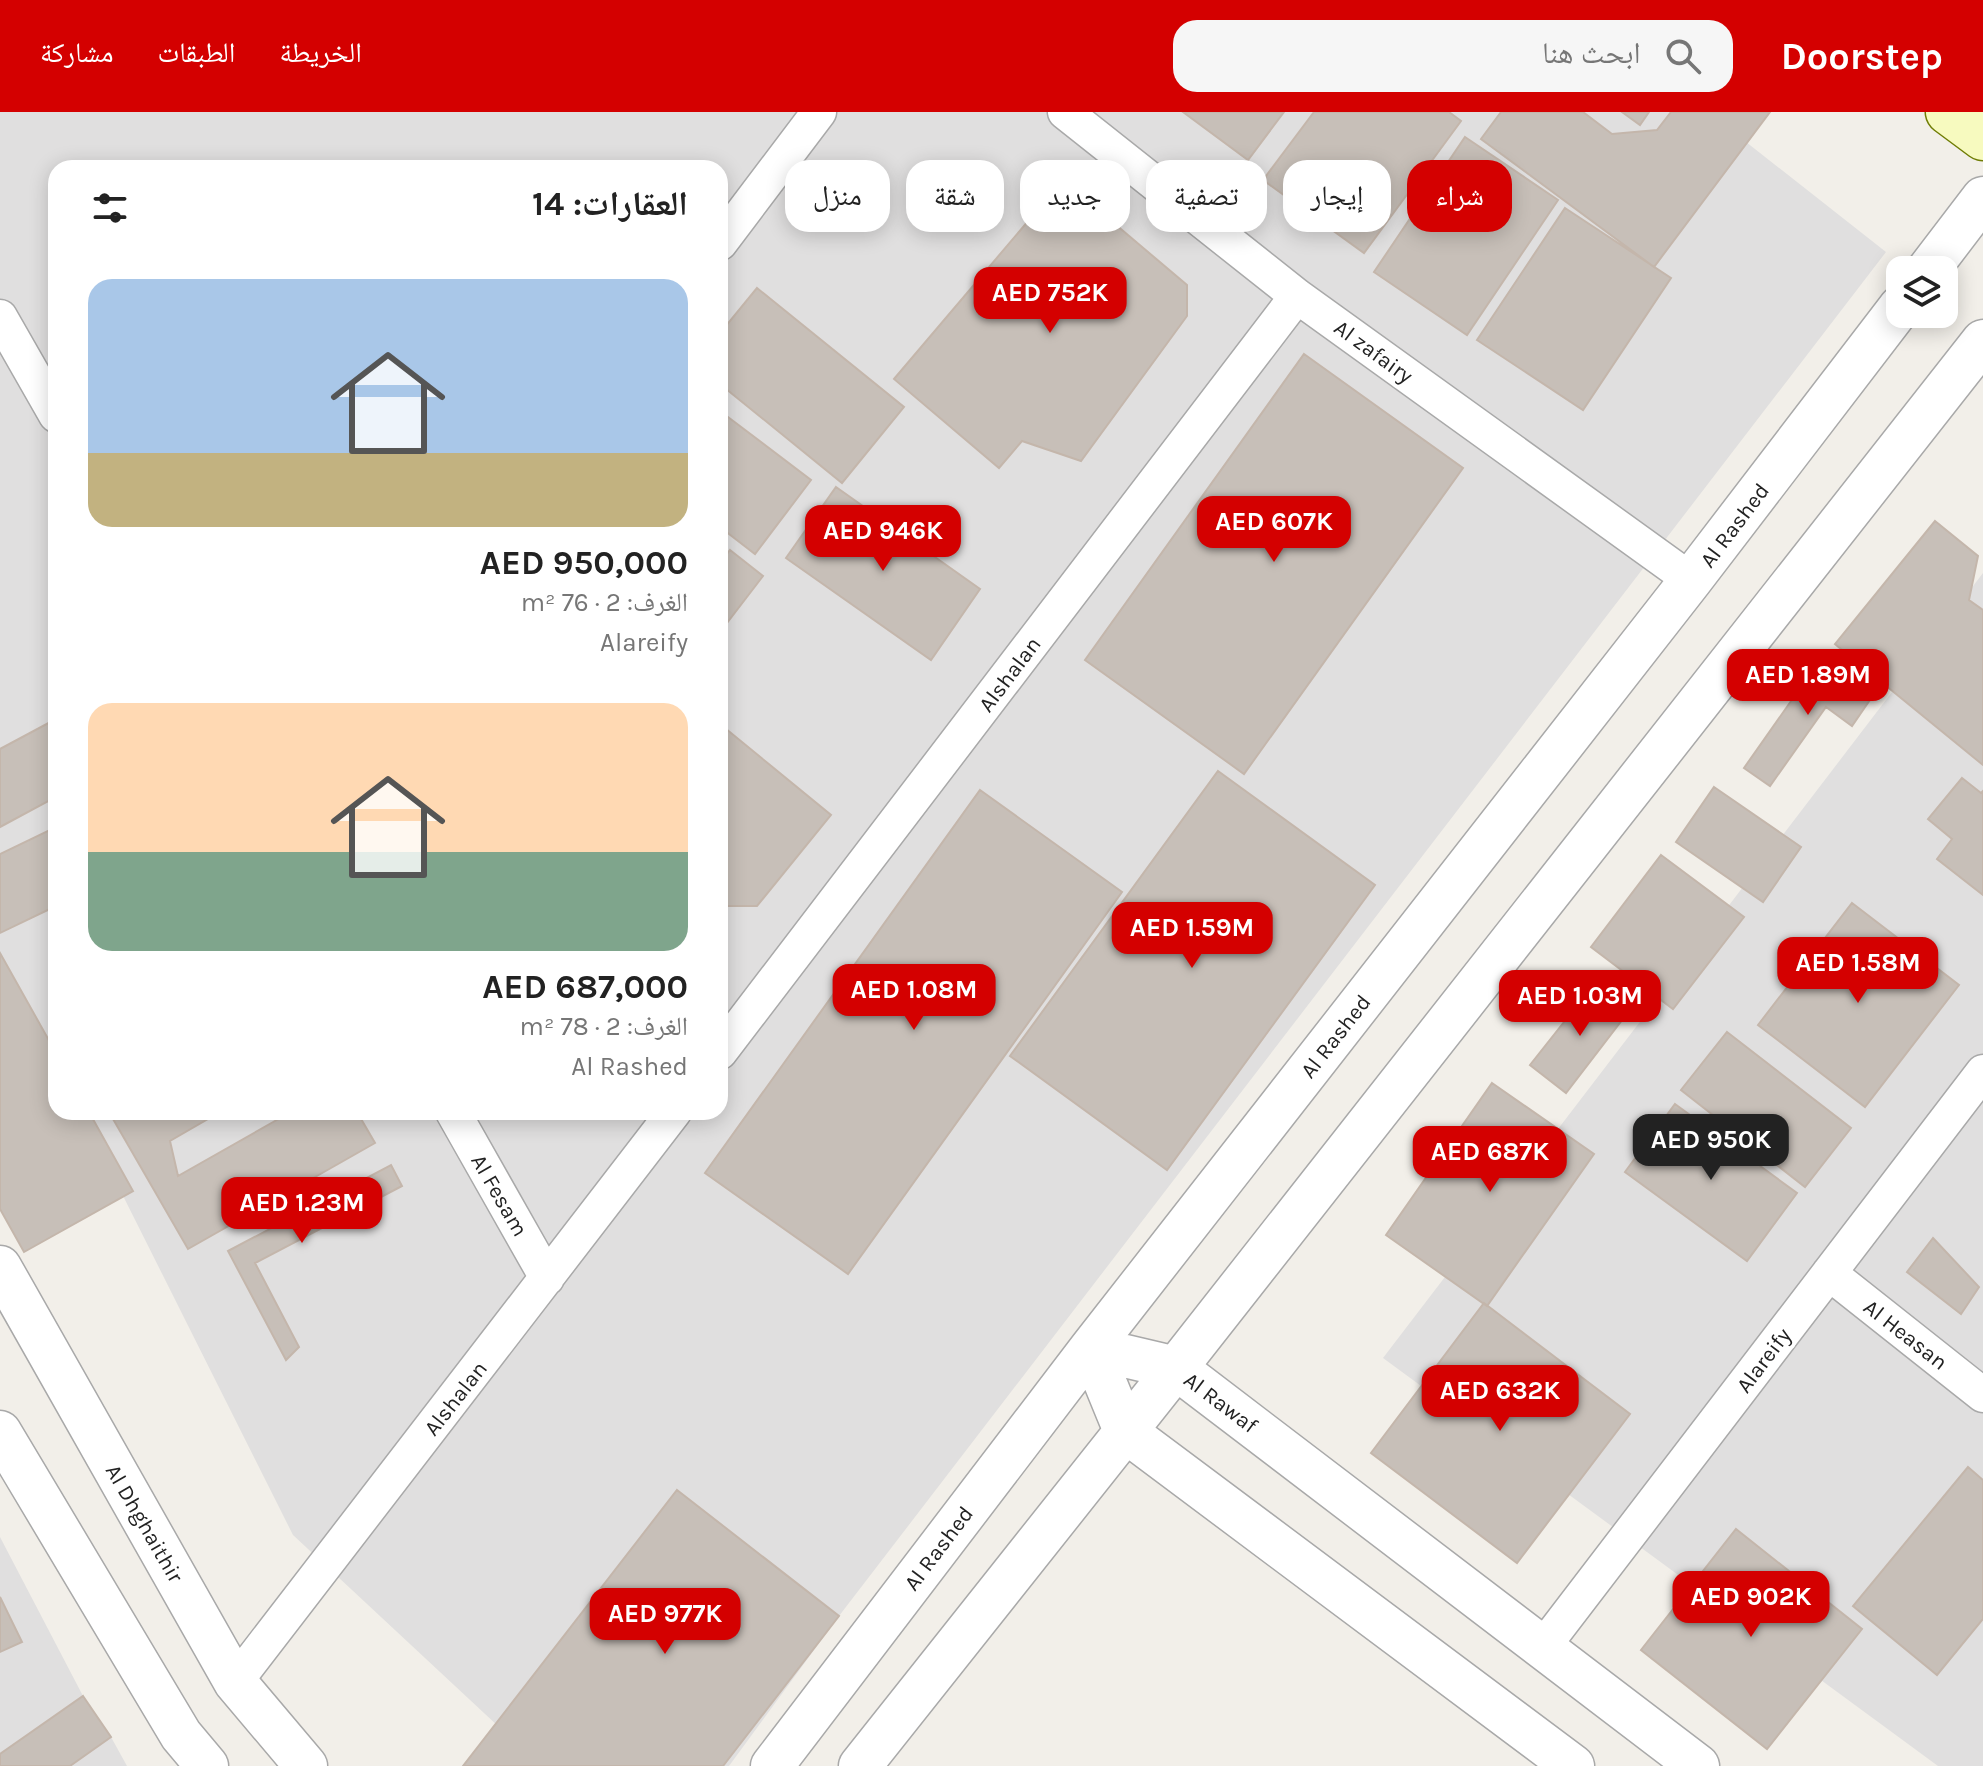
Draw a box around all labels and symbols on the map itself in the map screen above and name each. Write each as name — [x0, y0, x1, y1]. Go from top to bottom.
pin: AED 752K — [967, 267, 1133, 335]
street label: Al zafairy — [1329, 315, 1418, 389]
street label: Al Rashed — [1695, 478, 1775, 573]
pin: AED 607K — [1191, 496, 1357, 564]
pin: AED 946K — [800, 505, 966, 573]
street label: Alshalan — [973, 632, 1046, 717]
pin: AED 1.89M — [1716, 649, 1900, 717]
pin: AED 1.59M — [1100, 902, 1284, 970]
pin: AED 1.58M — [1766, 937, 1950, 1005]
pin: AED 1.08M — [822, 964, 1006, 1032]
pin: AED 1.03M — [1488, 970, 1672, 1038]
street label: Al Rashed — [1295, 990, 1376, 1084]
pin: AED 950K — [1628, 1114, 1794, 1182]
pin: AED 687K — [1407, 1126, 1573, 1194]
street label: Al Fesam — [465, 1150, 533, 1241]
pin: AED 1.23M — [210, 1177, 394, 1245]
street label: Al Heasan — [1858, 1294, 1952, 1376]
street label: Alareify — [1731, 1323, 1797, 1398]
street label: Alshalan — [419, 1356, 493, 1441]
pin: AED 632K — [1417, 1365, 1583, 1433]
street label: Al Rawaf — [1179, 1367, 1263, 1439]
street label: Al Dhghaithir — [100, 1460, 188, 1587]
street label: Al Rashed — [899, 1501, 979, 1596]
pin: AED 902K — [1668, 1571, 1834, 1639]
pin: AED 977K — [582, 1588, 748, 1656]

